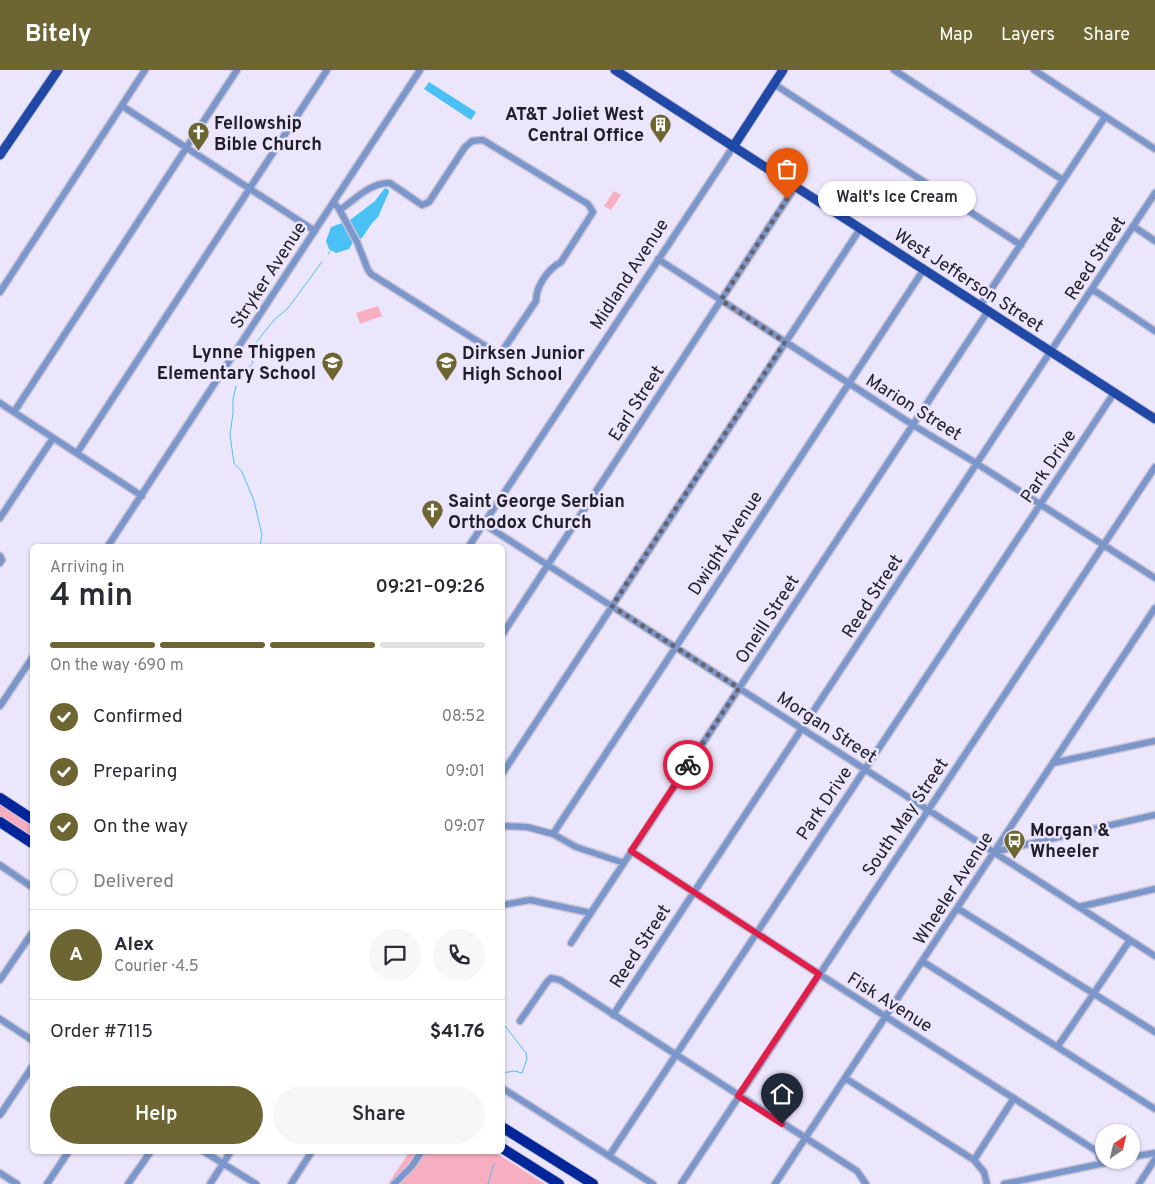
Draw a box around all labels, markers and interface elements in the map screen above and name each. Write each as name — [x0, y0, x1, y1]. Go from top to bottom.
text: Bitely — [25, 20, 92, 50]
text: Map — [939, 24, 973, 47]
text: Layers — [1001, 24, 1055, 47]
text: Share — [1083, 24, 1130, 47]
place label: AT&T Joliet West Central Office — [505, 104, 644, 148]
building icon: AT&T Joliet West Central Office — [648, 112, 672, 143]
place label: Fellowship Bible Church — [214, 113, 322, 157]
church icon: Fellowship Bible Church — [186, 121, 210, 152]
pin — [766, 148, 808, 199]
icon: bag — [773, 155, 801, 183]
callout: Walt's Ice Cream — [817, 182, 974, 216]
text: Walt's Ice Cream — [836, 188, 958, 208]
street label: Reed Street — [1061, 213, 1132, 305]
street label: Midland Avenue — [586, 215, 675, 335]
street label: Stryker Avenue — [226, 218, 312, 334]
street label: West Jefferson Street — [889, 224, 1047, 338]
place label: Lynne Thigpen Elementary School — [157, 342, 316, 386]
place label: Dirksen Junior High School — [462, 343, 585, 387]
school or university icon: Lynne Thigpen Elementary School — [320, 350, 344, 381]
school or university icon: Dirksen Junior High School — [434, 351, 458, 382]
street label: Earl Street — [604, 362, 670, 446]
street label: Marion Street — [861, 370, 966, 447]
street label: Park Drive — [1016, 426, 1082, 508]
street label: Dwight Avenue — [684, 487, 769, 600]
place label: Saint George Serbian Orthodox Church — [448, 491, 625, 535]
church icon: Saint George Serbian Orthodox Church — [420, 499, 444, 530]
street label: Reed Street — [838, 551, 909, 643]
text: Arriving in — [50, 558, 125, 578]
street label: Oneill Street — [731, 571, 805, 668]
text: 09:21–09:26 — [375, 575, 485, 599]
text: 4 min — [50, 577, 133, 617]
text: On the way · 690 m — [50, 656, 184, 676]
street label: Morgan Street — [772, 687, 881, 769]
icon: check — [50, 703, 78, 731]
text: Confirmed — [93, 705, 183, 729]
text: 08:52 — [442, 707, 485, 727]
courier — [663, 740, 713, 790]
icon: bike — [674, 751, 702, 779]
street label: South May Street — [858, 754, 954, 882]
icon: check — [50, 758, 78, 786]
text: Preparing — [93, 760, 177, 784]
text: 09:01 — [445, 762, 485, 782]
street label: Park Drive — [792, 763, 858, 845]
icon: check — [50, 813, 78, 841]
text: On the way — [93, 815, 188, 839]
text: 09:07 — [443, 817, 485, 837]
place label: Morgan & Wheeler — [1030, 820, 1110, 864]
street label: Wheeler Avenue — [909, 828, 999, 950]
bus stop icon: Morgan & Wheeler — [1002, 828, 1026, 859]
text: Delivered — [93, 870, 174, 894]
street label: Reed Street — [606, 901, 677, 993]
button: chat — [369, 929, 421, 981]
button: phone — [433, 929, 485, 981]
text: Alex — [114, 933, 154, 957]
text: A — [69, 943, 83, 967]
text: Courier · 4.5 — [114, 957, 199, 977]
street label: Fisk Avenue — [842, 968, 936, 1039]
text: Order #7115 — [50, 1020, 153, 1044]
text: $41.76 — [430, 1020, 485, 1044]
pin — [761, 1073, 803, 1124]
icon: home — [768, 1080, 796, 1108]
button: Help — [50, 1086, 263, 1144]
button: Share — [273, 1086, 485, 1144]
north arrow — [1095, 1124, 1140, 1169]
map controls — [1095, 1124, 1140, 1169]

